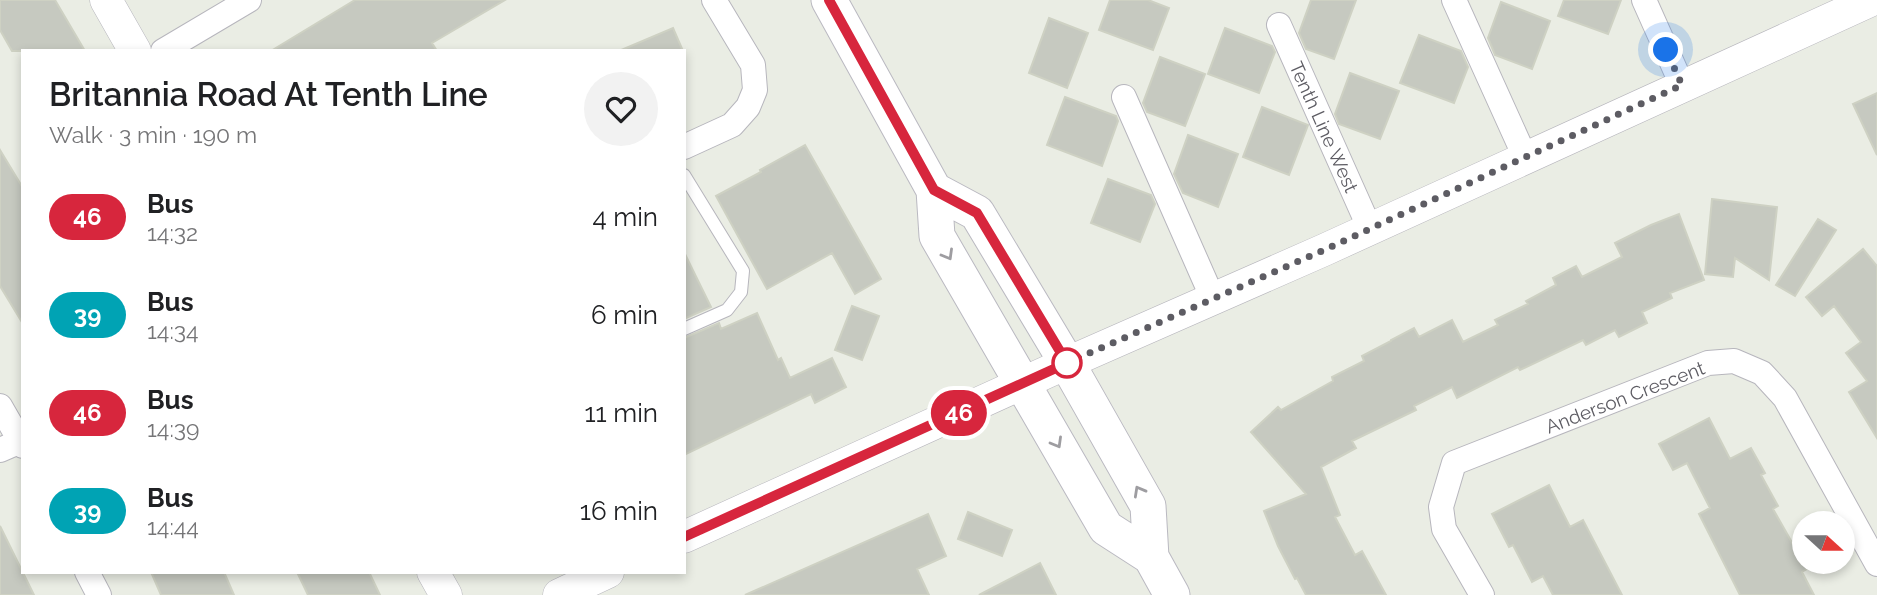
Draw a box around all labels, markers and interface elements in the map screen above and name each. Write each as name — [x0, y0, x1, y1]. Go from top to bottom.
your location — [1648, 32, 1683, 67]
street label: Tenth Line West — [1285, 58, 1363, 196]
button: heart — [584, 72, 658, 146]
text: Britannia Road At Tenth Line — [49, 75, 488, 114]
text: Walk · 3 min · 190 m — [49, 121, 257, 148]
text: Bus — [147, 189, 194, 219]
text: 46 — [73, 202, 102, 231]
text: 4 min — [592, 202, 658, 232]
text: 14:32 — [147, 219, 198, 246]
one-way arrow — [940, 248, 953, 260]
text: Bus — [147, 287, 194, 317]
text: 39 — [74, 300, 101, 329]
text: 6 min — [591, 300, 658, 330]
text: 14:34 — [147, 317, 199, 344]
unlabelled marker — [1052, 348, 1082, 378]
street label: Anderson Crescent — [1542, 356, 1708, 437]
text: Bus — [147, 385, 194, 415]
line badge: 46 — [928, 390, 990, 436]
text: 46 — [73, 398, 102, 427]
text: 11 min — [584, 398, 658, 428]
text: 46 — [945, 398, 973, 427]
text: 14:39 — [147, 415, 200, 442]
one-way arrow — [1048, 436, 1061, 449]
text: Bus — [147, 483, 194, 513]
one-way arrow — [1134, 486, 1147, 498]
text: 39 — [74, 496, 101, 525]
text: 16 min — [580, 496, 658, 526]
north arrow — [1792, 511, 1855, 574]
map controls — [1792, 511, 1855, 574]
text: 14:44 — [147, 513, 199, 540]

